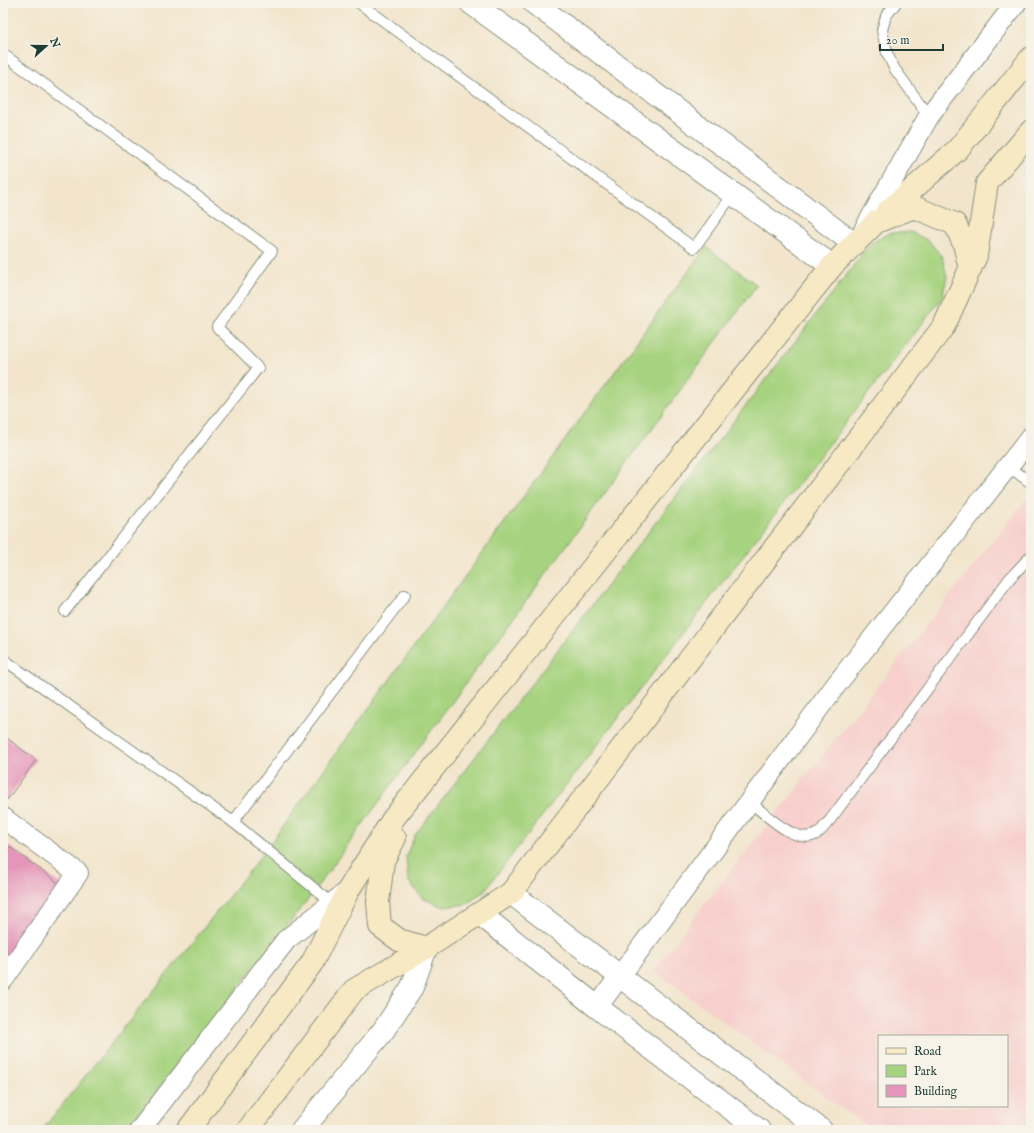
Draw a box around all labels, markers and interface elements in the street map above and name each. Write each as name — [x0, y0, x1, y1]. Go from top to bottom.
north arrow — [26, 26, 66, 66]
scale bar — [880, 26, 943, 52]
text: 20 m — [886, 33, 909, 48]
text: N — [46, 35, 63, 50]
legend — [878, 1035, 1008, 1107]
text: Road — [914, 1044, 942, 1059]
text: Park — [914, 1064, 937, 1079]
text: Building — [914, 1084, 958, 1099]

